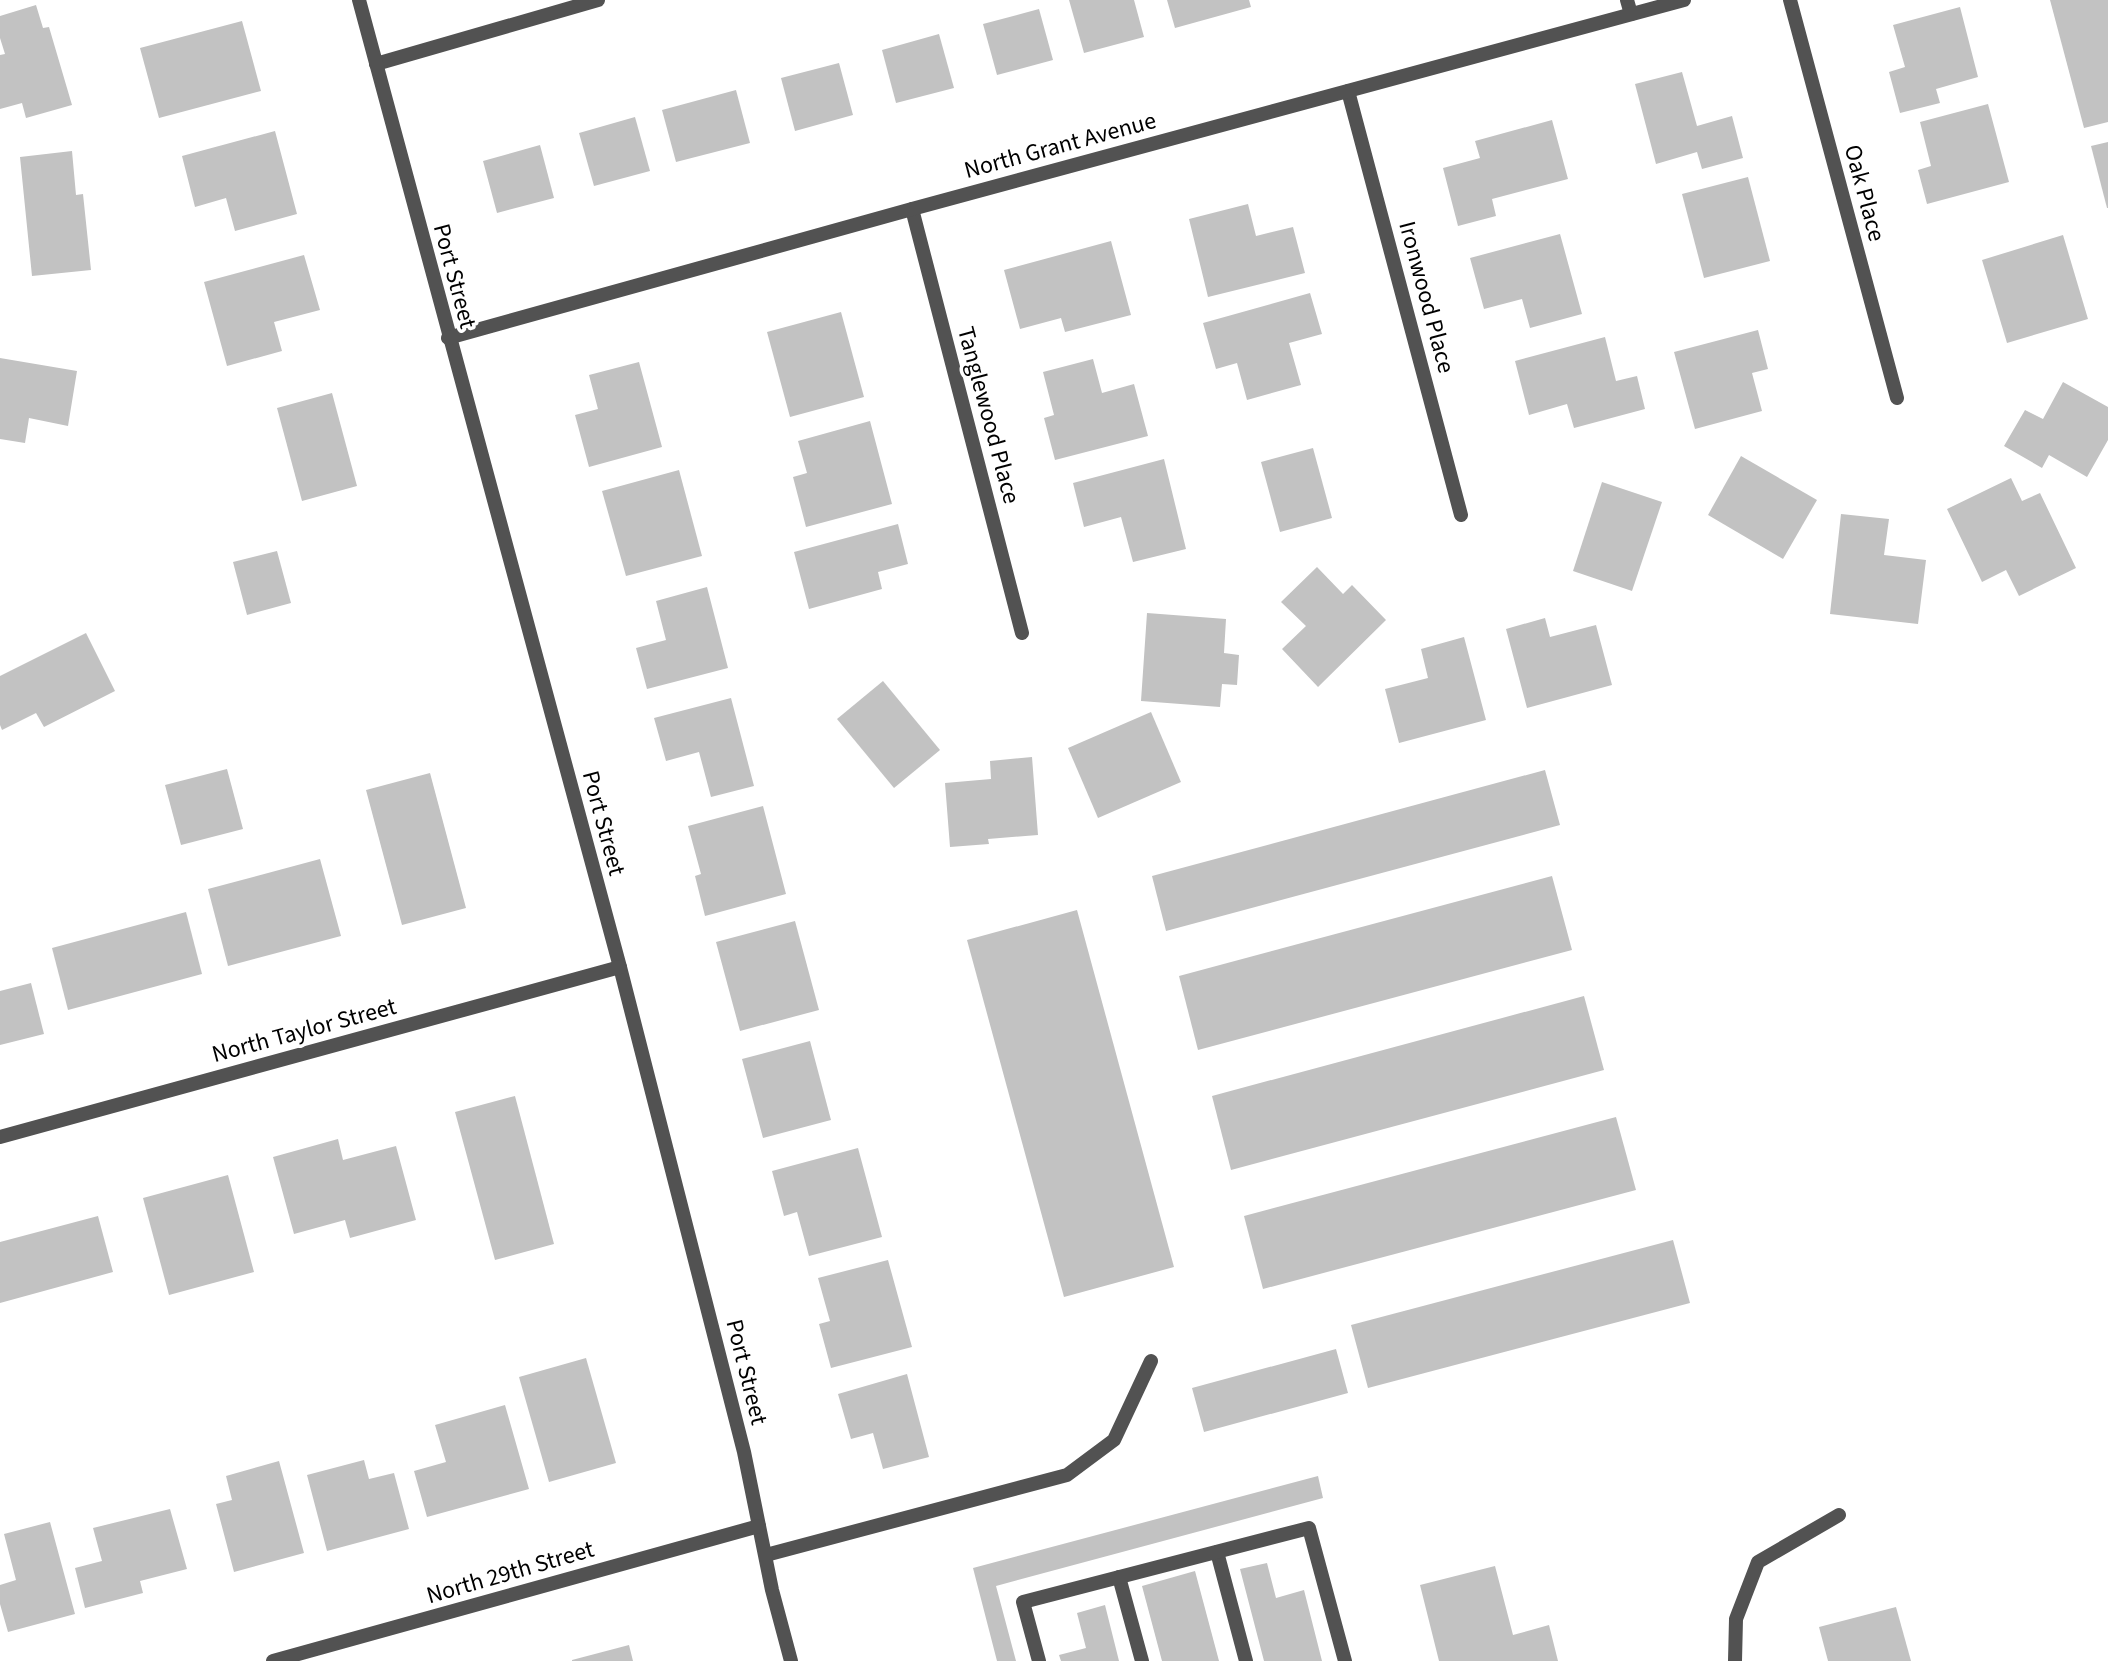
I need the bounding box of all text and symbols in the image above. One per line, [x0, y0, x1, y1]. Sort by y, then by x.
street label: North Grant Avenue [960, 103, 1160, 188]
street label: Oak Place [1835, 141, 1894, 245]
street label: Ironwood Place [1389, 217, 1464, 377]
street label: Port Street [424, 220, 485, 333]
street label: Tanglewood Place [948, 323, 1029, 508]
street label: Port Street [573, 767, 634, 880]
street label: North Taylor Street [208, 989, 400, 1072]
street label: Port Street [717, 1316, 776, 1428]
street label: North 29th Street [422, 1532, 598, 1613]

